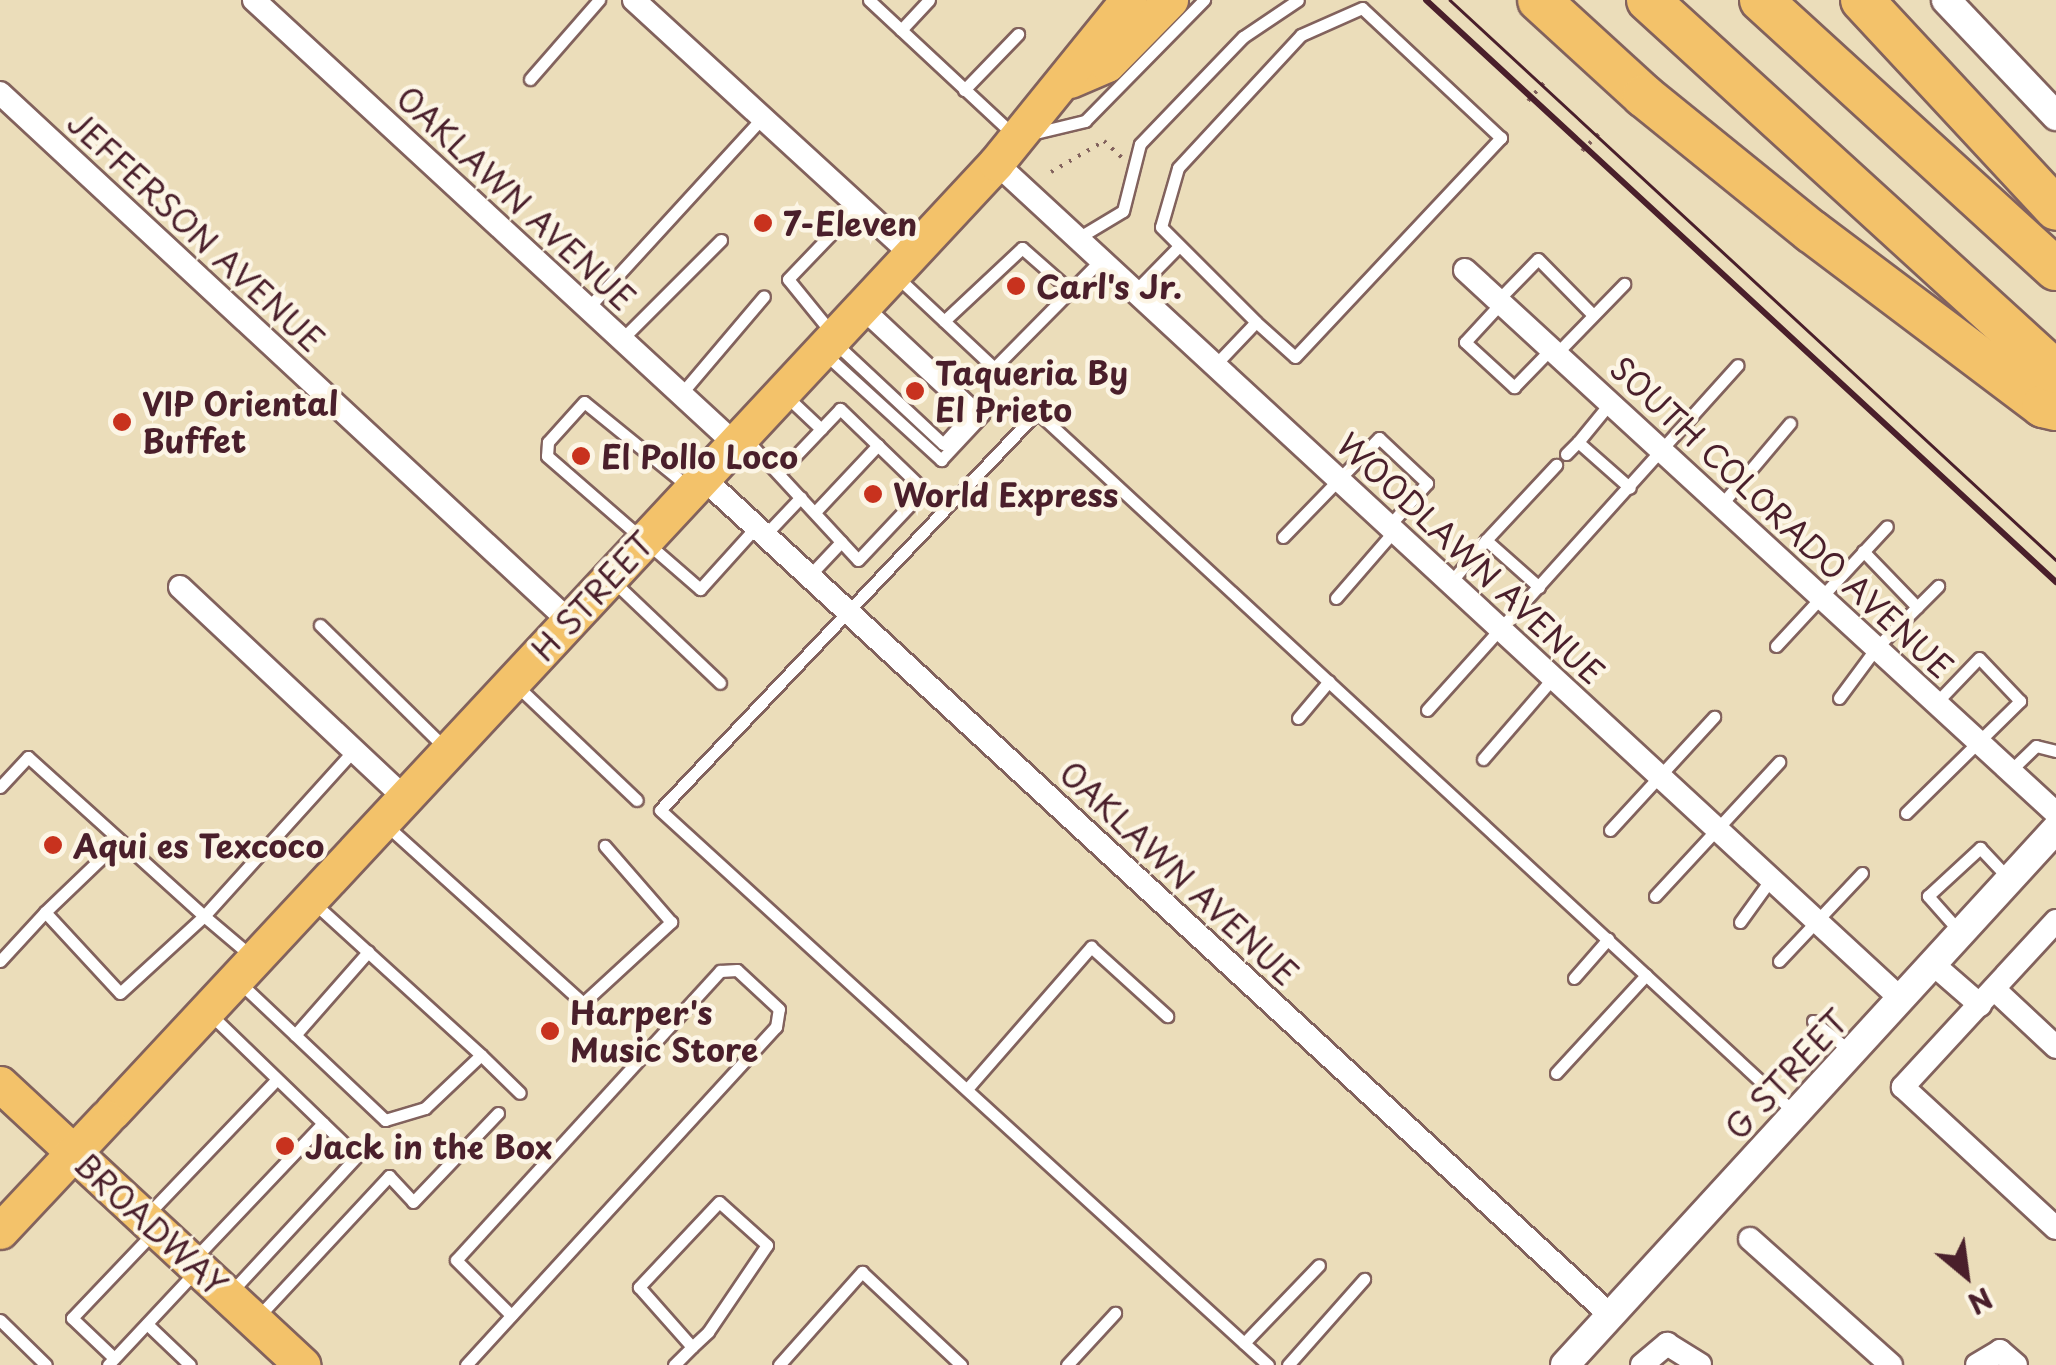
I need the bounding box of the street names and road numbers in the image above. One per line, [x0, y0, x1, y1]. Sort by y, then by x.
street label: OAKLAWN AVENUE [388, 77, 644, 319]
street label: JEFFERSON AVENUE [61, 103, 331, 359]
street label: SOUTH COLORADO AVENUE [1602, 348, 1962, 686]
street label: WOODLAWN AVENUE [1329, 424, 1613, 692]
street label: H STREET [523, 524, 661, 668]
street label: OAKLAWN AVENUE [1051, 752, 1307, 994]
street label: G STREET [1716, 1001, 1856, 1147]
street label: BROADWAY [67, 1144, 235, 1304]

